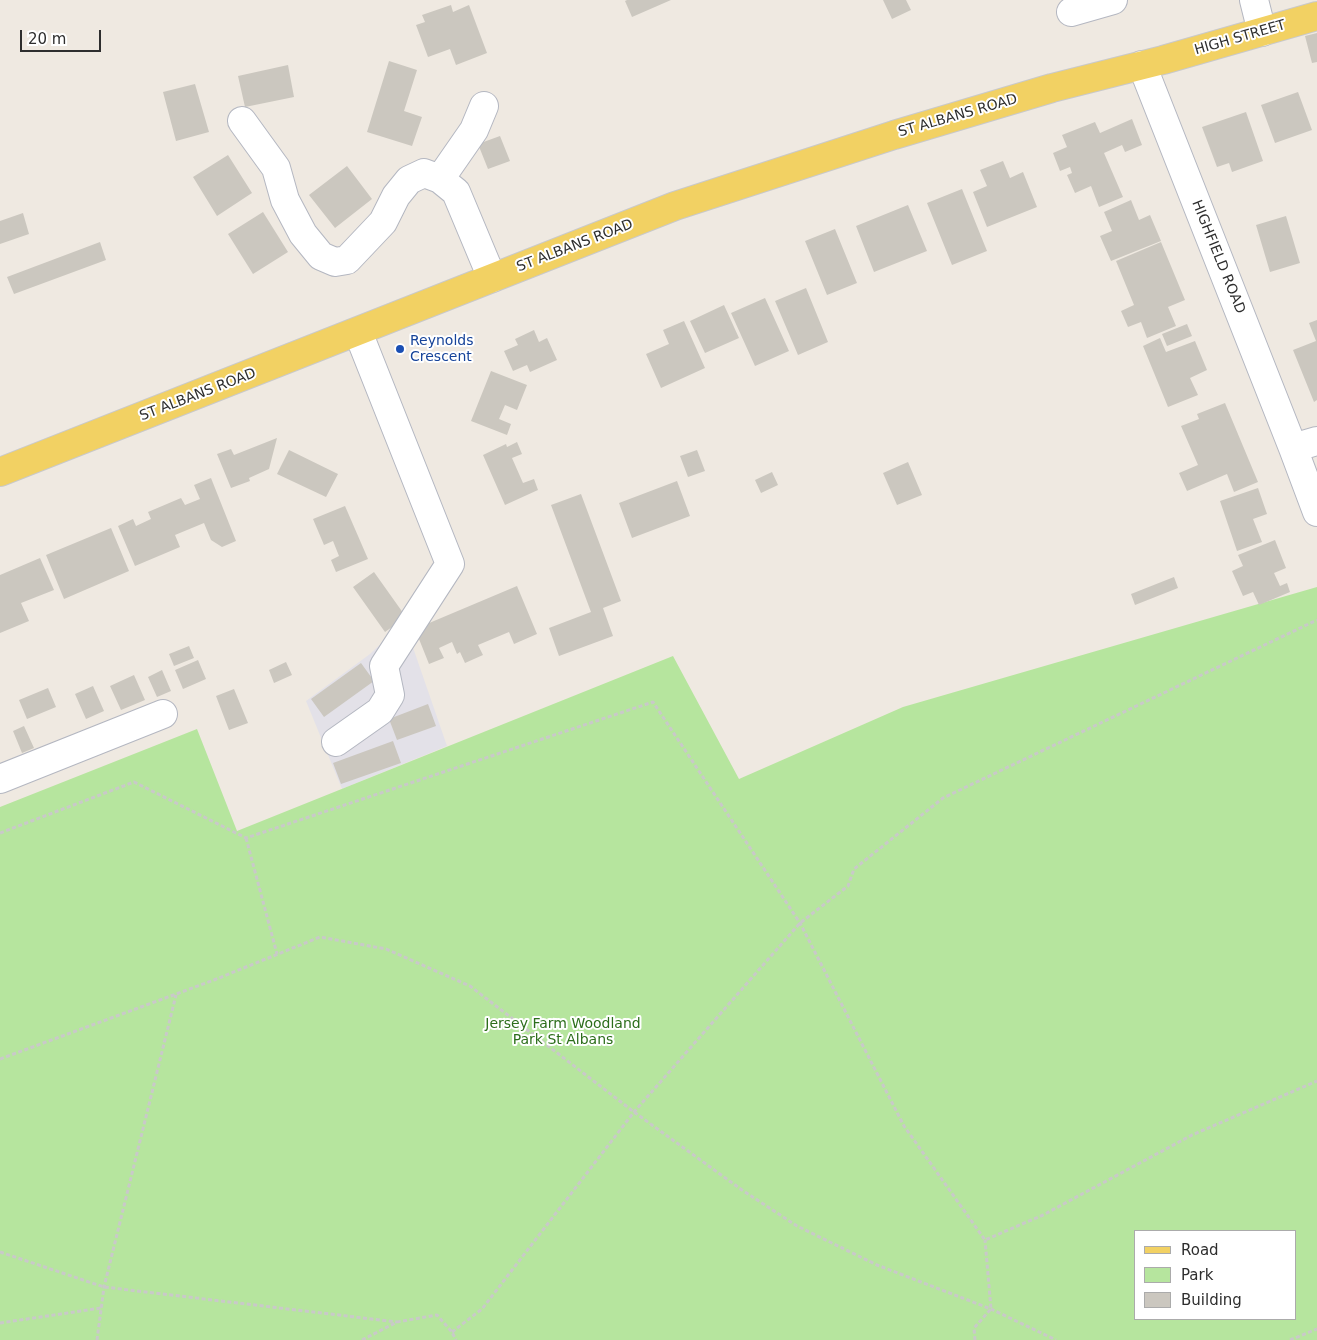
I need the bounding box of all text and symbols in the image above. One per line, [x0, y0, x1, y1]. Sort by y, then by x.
street label: HIGH STREET [1193, 17, 1287, 59]
scale bar [22, 20, 104, 52]
text: 20 m [28, 30, 66, 48]
street label: ST ALBANS ROAD [897, 91, 1019, 141]
street label: HIGHFIELD ROAD [1188, 198, 1248, 316]
street label: ST ALBANS ROAD [515, 216, 635, 276]
place label: Reynolds Crescent [410, 333, 474, 366]
marker: Reynolds Crescent [394, 343, 406, 355]
street label: ST ALBANS ROAD [138, 365, 258, 425]
park label: Jersey Farm Woodland Park St Albans [485, 1016, 641, 1048]
legend [1134, 1230, 1297, 1320]
text: Road [1181, 1241, 1219, 1259]
text: Park [1181, 1266, 1213, 1284]
text: Building [1181, 1291, 1242, 1309]

